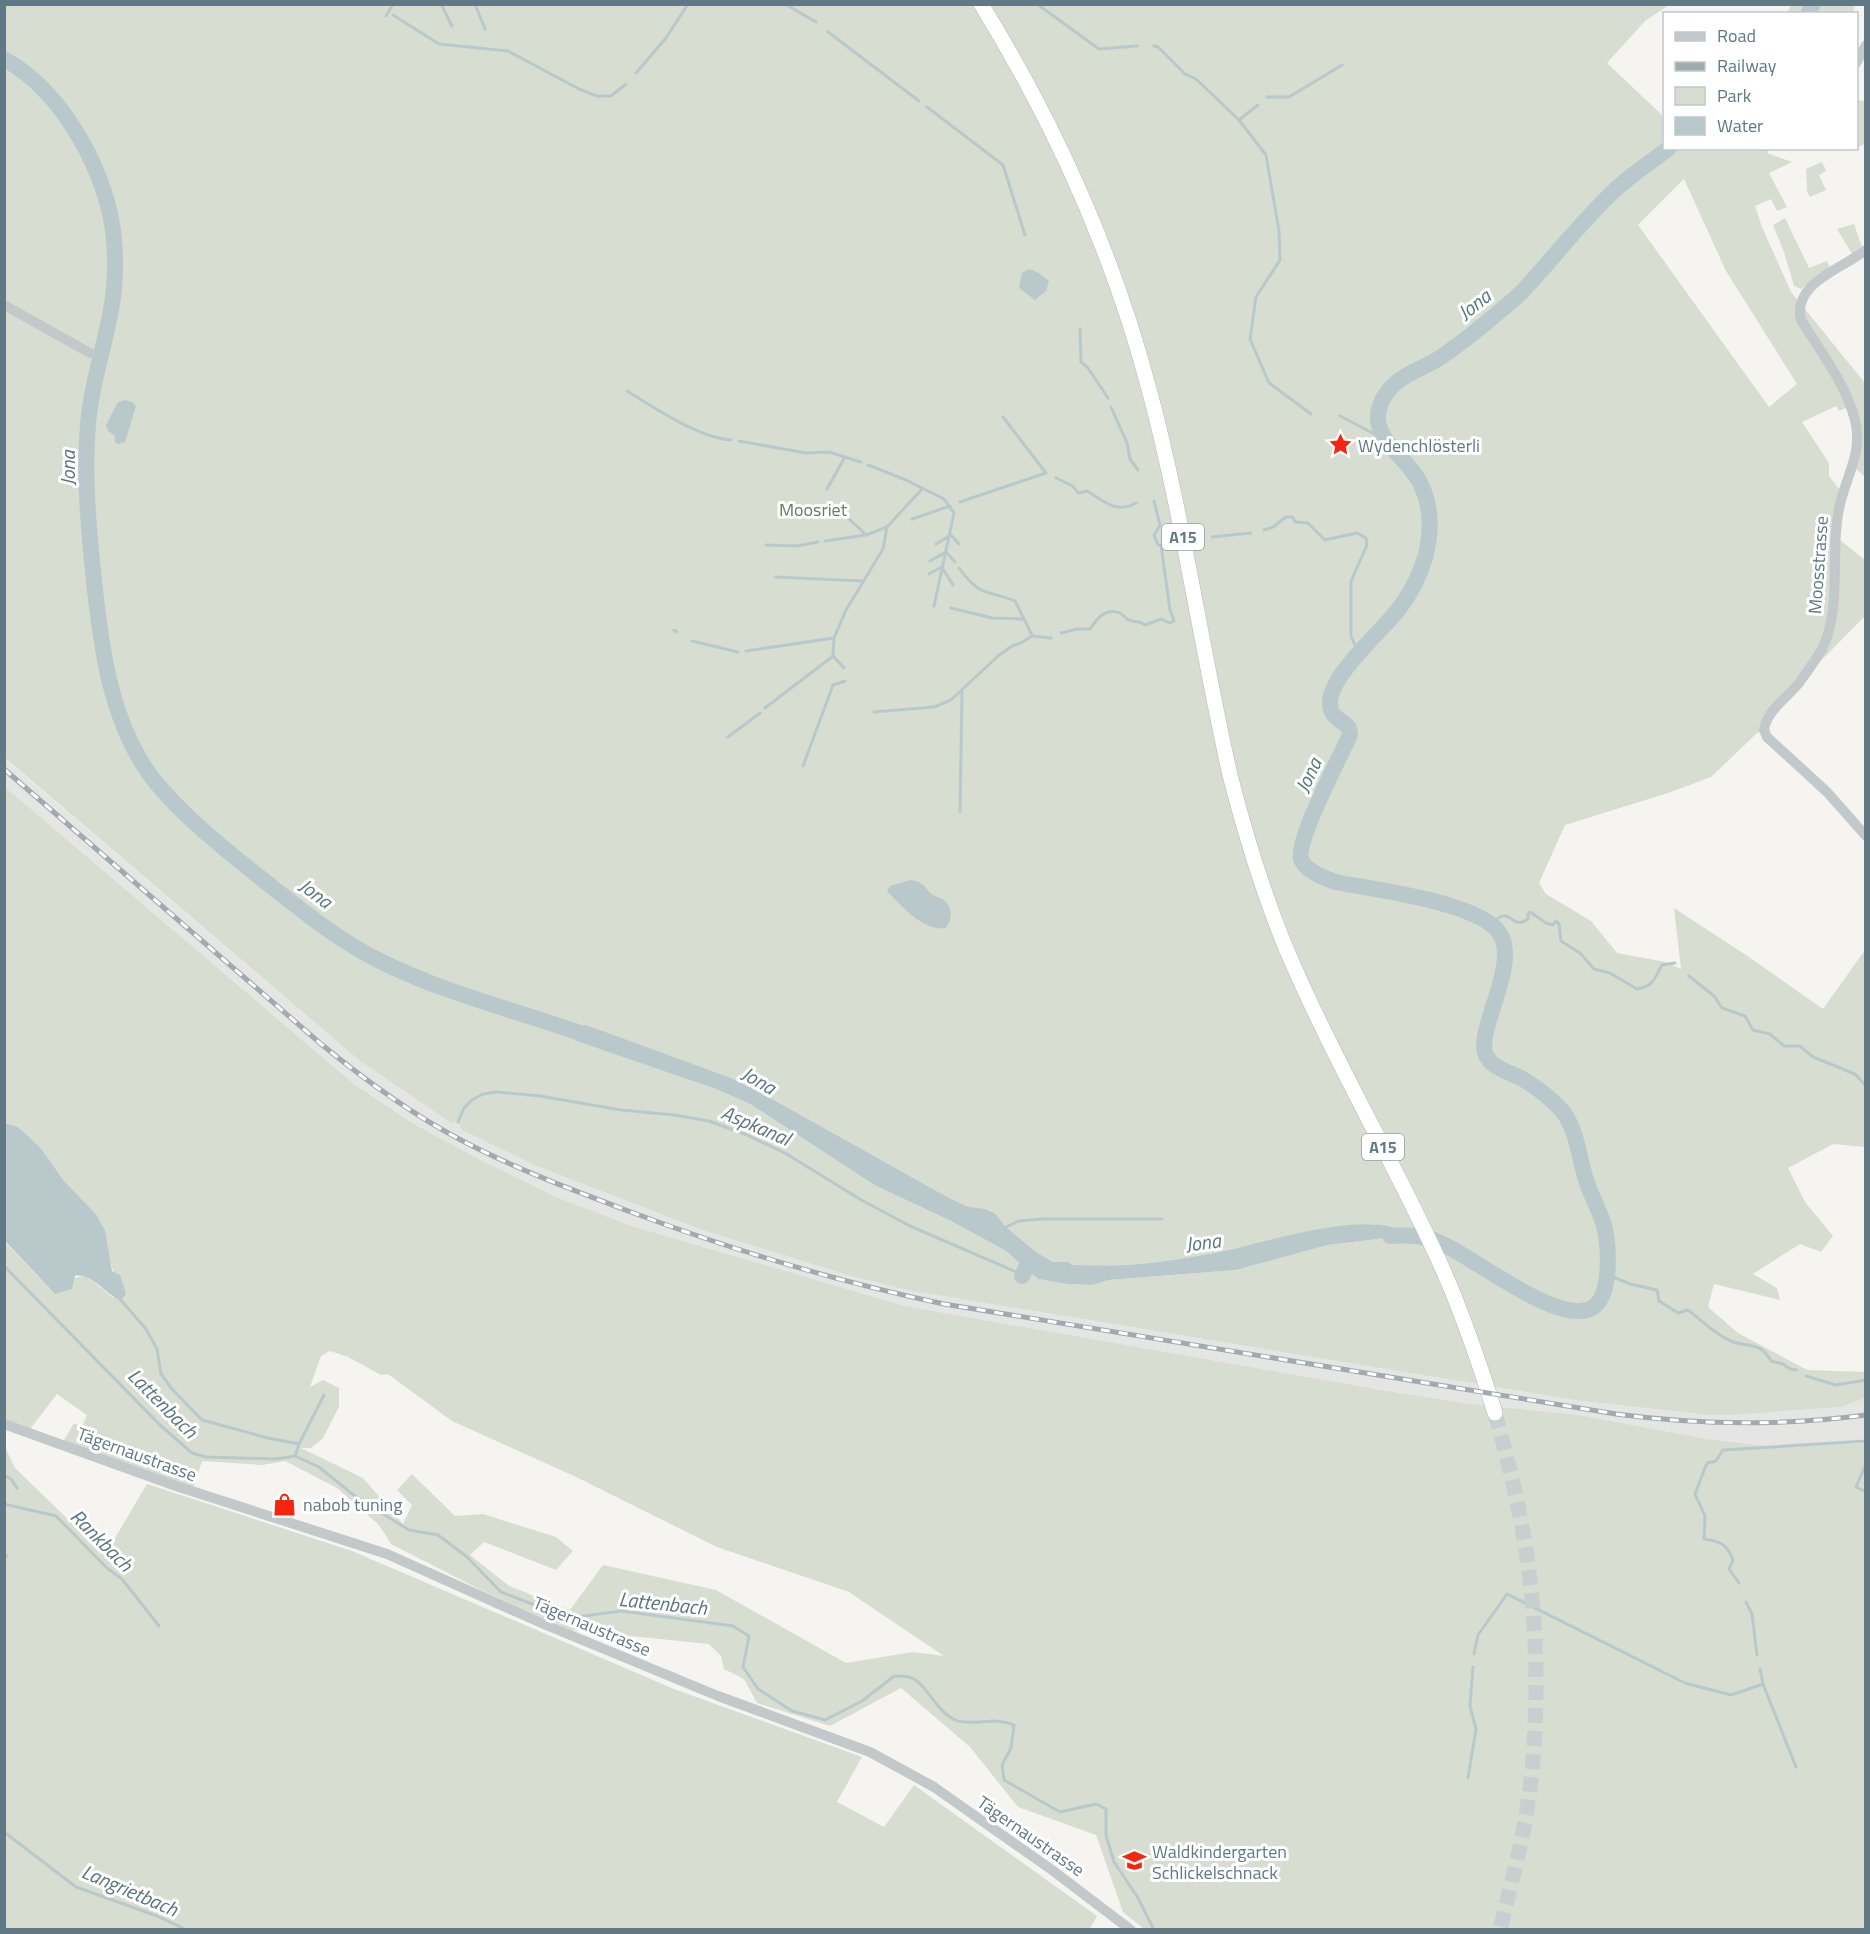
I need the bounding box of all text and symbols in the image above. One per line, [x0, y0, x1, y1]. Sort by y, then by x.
legend [1663, 12, 1858, 150]
text: Road [1717, 22, 1756, 49]
text: Railway [1717, 52, 1777, 79]
text: Park [1717, 82, 1752, 109]
text: Water [1717, 112, 1763, 139]
water label: Jona [1451, 280, 1498, 327]
place icon: Wydenchlösterli [1327, 432, 1353, 458]
place label: Wydenchlösterli [1358, 432, 1480, 459]
water label: Jona [52, 449, 83, 486]
park label: Moosriet [779, 496, 848, 523]
street label: Moosstrasse [1801, 515, 1835, 615]
road number: A15 [1162, 524, 1204, 550]
water label: Jona [1287, 752, 1330, 797]
water label: Jona [293, 870, 340, 917]
water label: Jona [736, 1058, 783, 1103]
water label: Aspkanal [717, 1097, 798, 1154]
road number: A15 [1362, 1134, 1404, 1160]
water label: Jona [1184, 1224, 1223, 1260]
water label: Lattenbach [121, 1361, 206, 1446]
street label: Tägernaustrasse [73, 1420, 201, 1488]
shop icon: nabob tuning [272, 1491, 298, 1517]
place label: nabob tuning [303, 1491, 403, 1518]
water label: Rankbach [63, 1501, 141, 1579]
water label: Lattenbach [617, 1583, 710, 1623]
street label: Tägernaustrasse [529, 1589, 655, 1663]
street label: Tägernaustrasse [972, 1789, 1090, 1883]
place label: Waldkindergarten Schlickelschnack [1152, 1838, 1287, 1886]
school or university icon: Waldkindergarten Schlickelschnack [1121, 1848, 1147, 1874]
water label: Langrietbach [77, 1856, 184, 1925]

